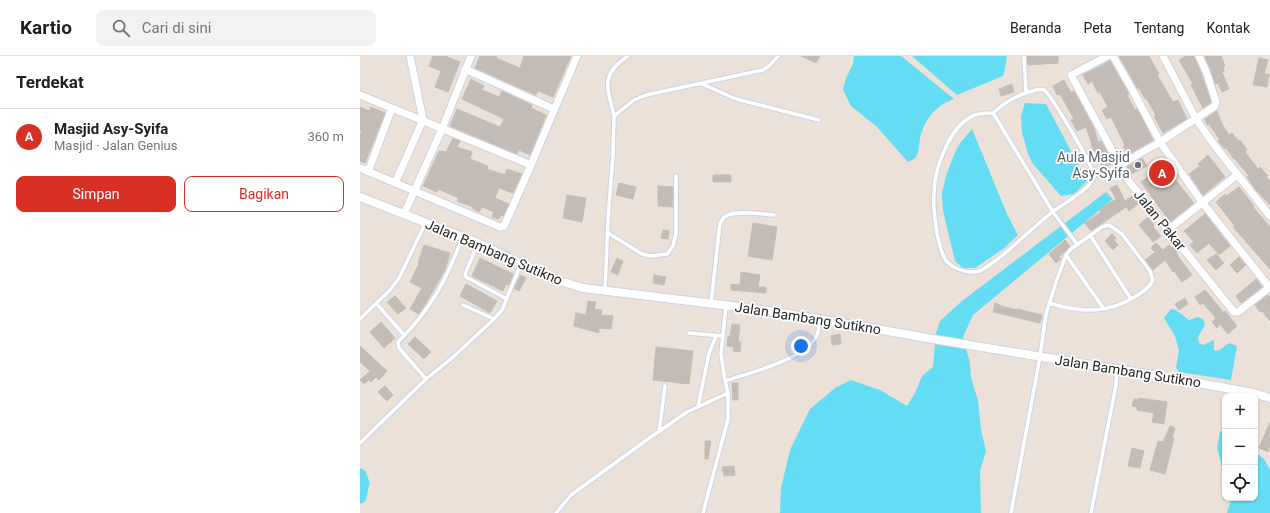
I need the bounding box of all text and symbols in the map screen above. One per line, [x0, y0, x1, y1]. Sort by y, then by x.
search box [96, 10, 376, 46]
text: Kartio [20, 16, 72, 39]
icon: search [110, 17, 132, 39]
text: Cari di sini [142, 19, 211, 37]
text: Beranda [1010, 20, 1061, 36]
text: Peta [1083, 20, 1112, 36]
text: Tentang [1134, 20, 1184, 36]
text: Kontak [1206, 20, 1250, 36]
text: Terdekat [16, 72, 84, 92]
text: Masjid Asy-Syifa [54, 120, 168, 138]
text: A [25, 129, 33, 144]
text: 360 m [307, 129, 344, 144]
text: Masjid · Jalan Genius [54, 138, 177, 153]
place label: Aula Masjid Asy-Syifa [1057, 149, 1130, 181]
pin: A [1149, 158, 1175, 188]
marker: Aula Masjid Asy-Syifa [1133, 160, 1143, 170]
button: Simpan [16, 176, 176, 212]
button: Bagikan [184, 176, 344, 212]
street label: Jalan Pakar [1131, 186, 1189, 254]
street label: Jalan Bambang Sutikno [423, 216, 565, 288]
street label: Jalan Bambang Sutikno [734, 299, 882, 337]
your location [791, 336, 811, 356]
street label: Jalan Bambang Sutikno [1054, 352, 1202, 390]
map controls [1222, 393, 1258, 501]
button: + [1222, 393, 1258, 429]
button: − [1222, 429, 1258, 465]
button: locate [1222, 465, 1258, 501]

